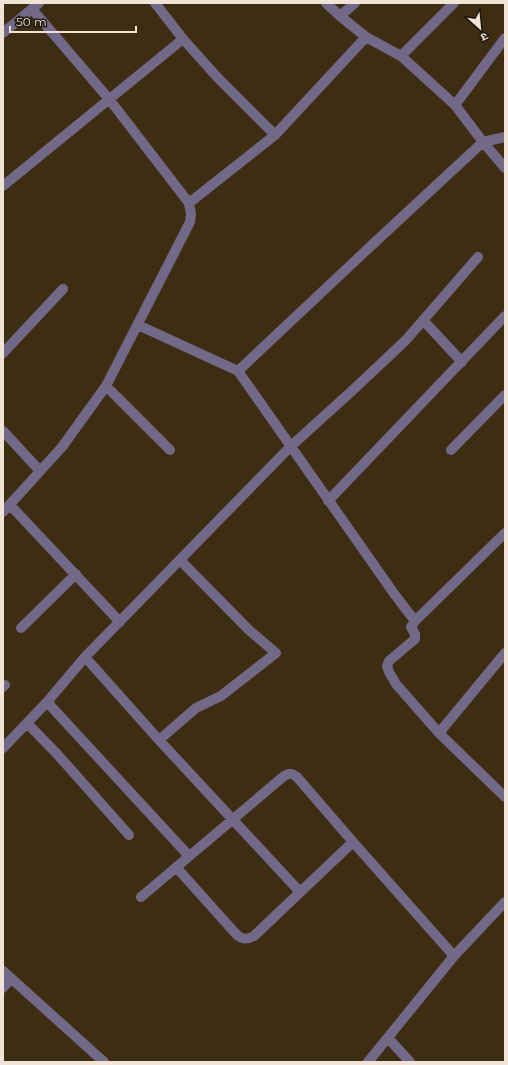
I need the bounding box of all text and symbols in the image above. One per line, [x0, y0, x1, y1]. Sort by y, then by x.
scale bar [10, 8, 136, 34]
north arrow [460, 8, 500, 48]
text: 50 m [16, 14, 47, 29]
text: उ [478, 29, 491, 45]

